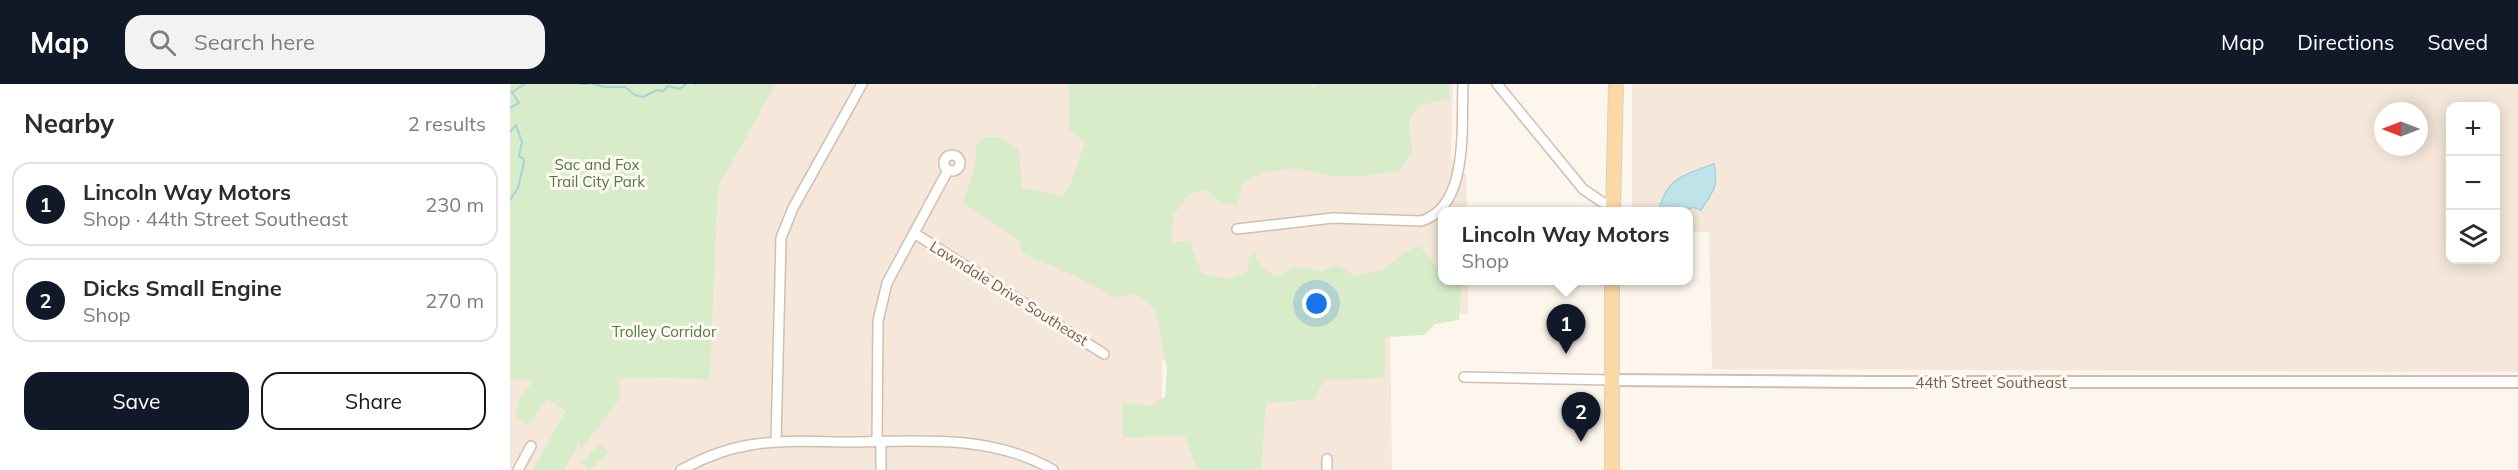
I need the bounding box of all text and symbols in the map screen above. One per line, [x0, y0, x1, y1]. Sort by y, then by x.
search box [125, 15, 545, 69]
text: Map [30, 25, 89, 60]
icon: search [146, 26, 179, 59]
text: Search here [194, 28, 315, 56]
text: Map [2221, 29, 2264, 55]
text: Directions [2297, 29, 2394, 55]
text: Saved [2427, 29, 2488, 55]
north arrow [2374, 102, 2428, 156]
map controls [2446, 102, 2500, 264]
button: + [2446, 102, 2500, 156]
text: Nearby [24, 107, 114, 140]
text: 2 results [408, 111, 486, 136]
park label: Sac and Fox Trail City Park [549, 155, 645, 191]
button: − [2446, 156, 2500, 210]
text: Lincoln Way Motors [83, 178, 291, 206]
text: 1 [40, 192, 52, 217]
text: 230 m [425, 192, 484, 217]
text: Shop · 44th Street Southeast [83, 206, 348, 231]
popup [1438, 207, 1693, 285]
button: layers [2446, 210, 2500, 264]
text: Lincoln Way Motors [1462, 220, 1669, 248]
street label: Lawndale Drive Southeast [926, 236, 1092, 350]
text: Shop [1462, 248, 1509, 273]
text: Dicks Small Engine [83, 274, 282, 302]
text: 2 [40, 288, 52, 313]
text: 270 m [425, 288, 484, 313]
your location [1302, 289, 1331, 318]
text: Shop [83, 302, 131, 327]
pin: 1 [1546, 304, 1586, 354]
park label: Trolley Corridor [612, 322, 717, 341]
button: Save [24, 372, 249, 430]
button: Share [261, 372, 486, 430]
street label: 44th Street Southeast [1915, 373, 2067, 392]
pin: 2 [1562, 392, 1600, 442]

